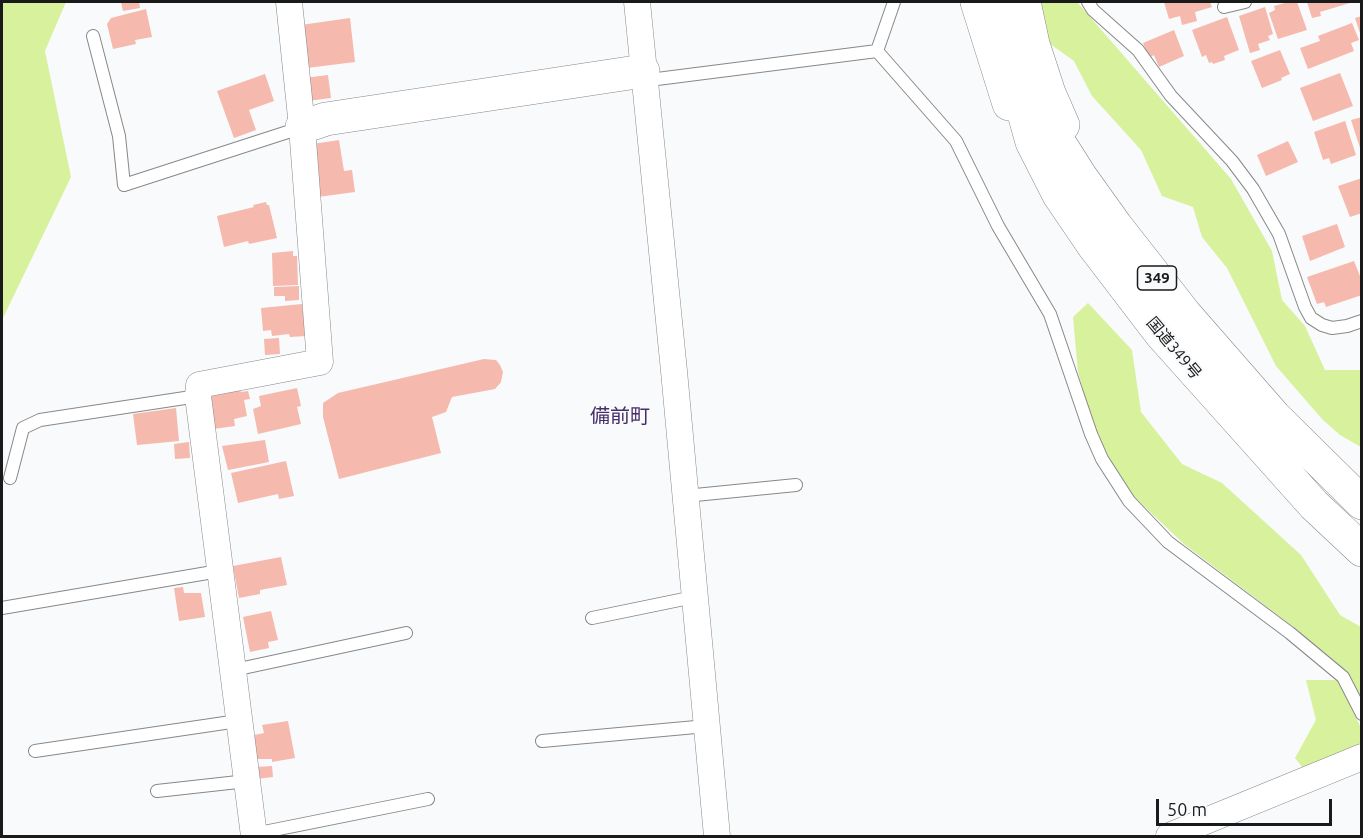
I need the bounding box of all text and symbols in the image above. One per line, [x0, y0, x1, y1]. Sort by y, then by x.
road number: 349 [1138, 266, 1176, 290]
street label: 国道349号 [1143, 313, 1205, 383]
district label: 備前町 [590, 404, 650, 428]
scale bar [1159, 787, 1334, 825]
text: 50 m [1167, 799, 1207, 819]

